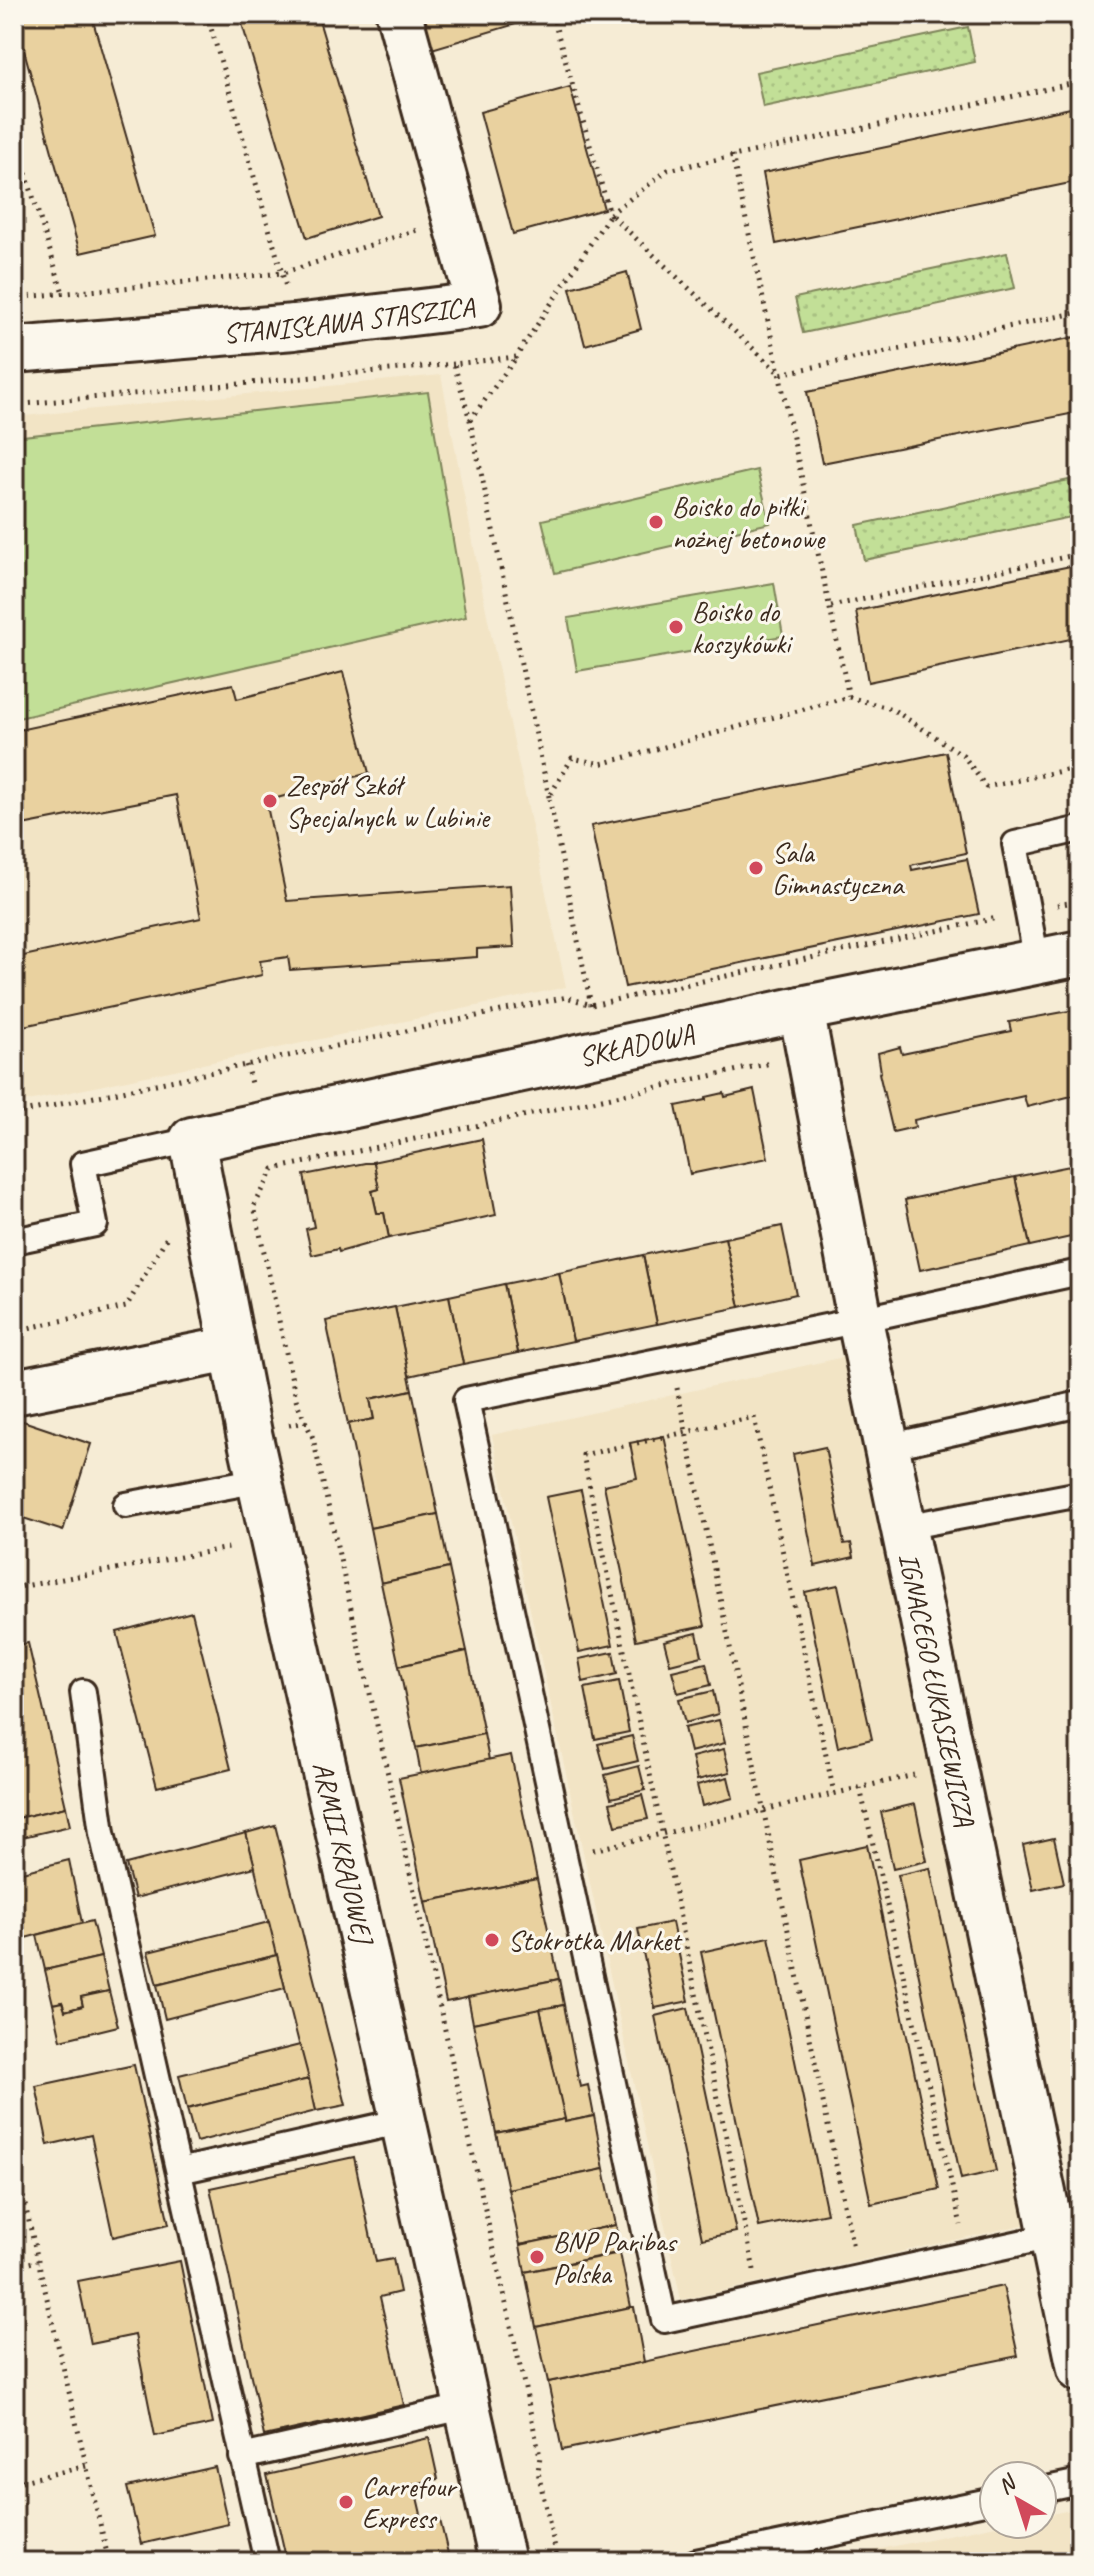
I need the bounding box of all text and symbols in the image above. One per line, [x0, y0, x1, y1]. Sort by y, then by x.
street label: STANISŁAWA STASZICA [222, 288, 477, 350]
place label: Boisko do piłki nożnej betonowe [672, 489, 826, 556]
marker: Boisko do piłki nożnej betonowe [647, 513, 665, 531]
place label: Boisko do koszykówki [692, 594, 794, 661]
marker: Boisko do koszykówki [667, 618, 685, 636]
place label: Zespół Szkół Specjalnych w Lubinie [286, 768, 491, 835]
marker: Zespół Szkół Specjalnych w Lubinie [261, 792, 279, 810]
place label: Sala Gimnastyczna [772, 835, 905, 902]
marker: Sala Gimnastyczna [747, 859, 765, 877]
street label: SKŁADOWA [576, 1015, 698, 1074]
street label: IGNACEGO ŁUKASIEWICZA [892, 1550, 983, 1830]
street label: ARMII KRAJOWEJ [305, 1758, 382, 1950]
place label: Stokrotka Market [508, 1923, 683, 1958]
marker: Stokrotka Market [483, 1931, 501, 1949]
place label: BNP Paribas Polska [553, 2224, 678, 2291]
marker: BNP Paribas Polska [528, 2248, 546, 2266]
north arrow [978, 2460, 1058, 2540]
text: N [992, 2468, 1023, 2500]
place label: Carrefour Express [362, 2469, 458, 2536]
marker: Carrefour Express [337, 2493, 355, 2511]

